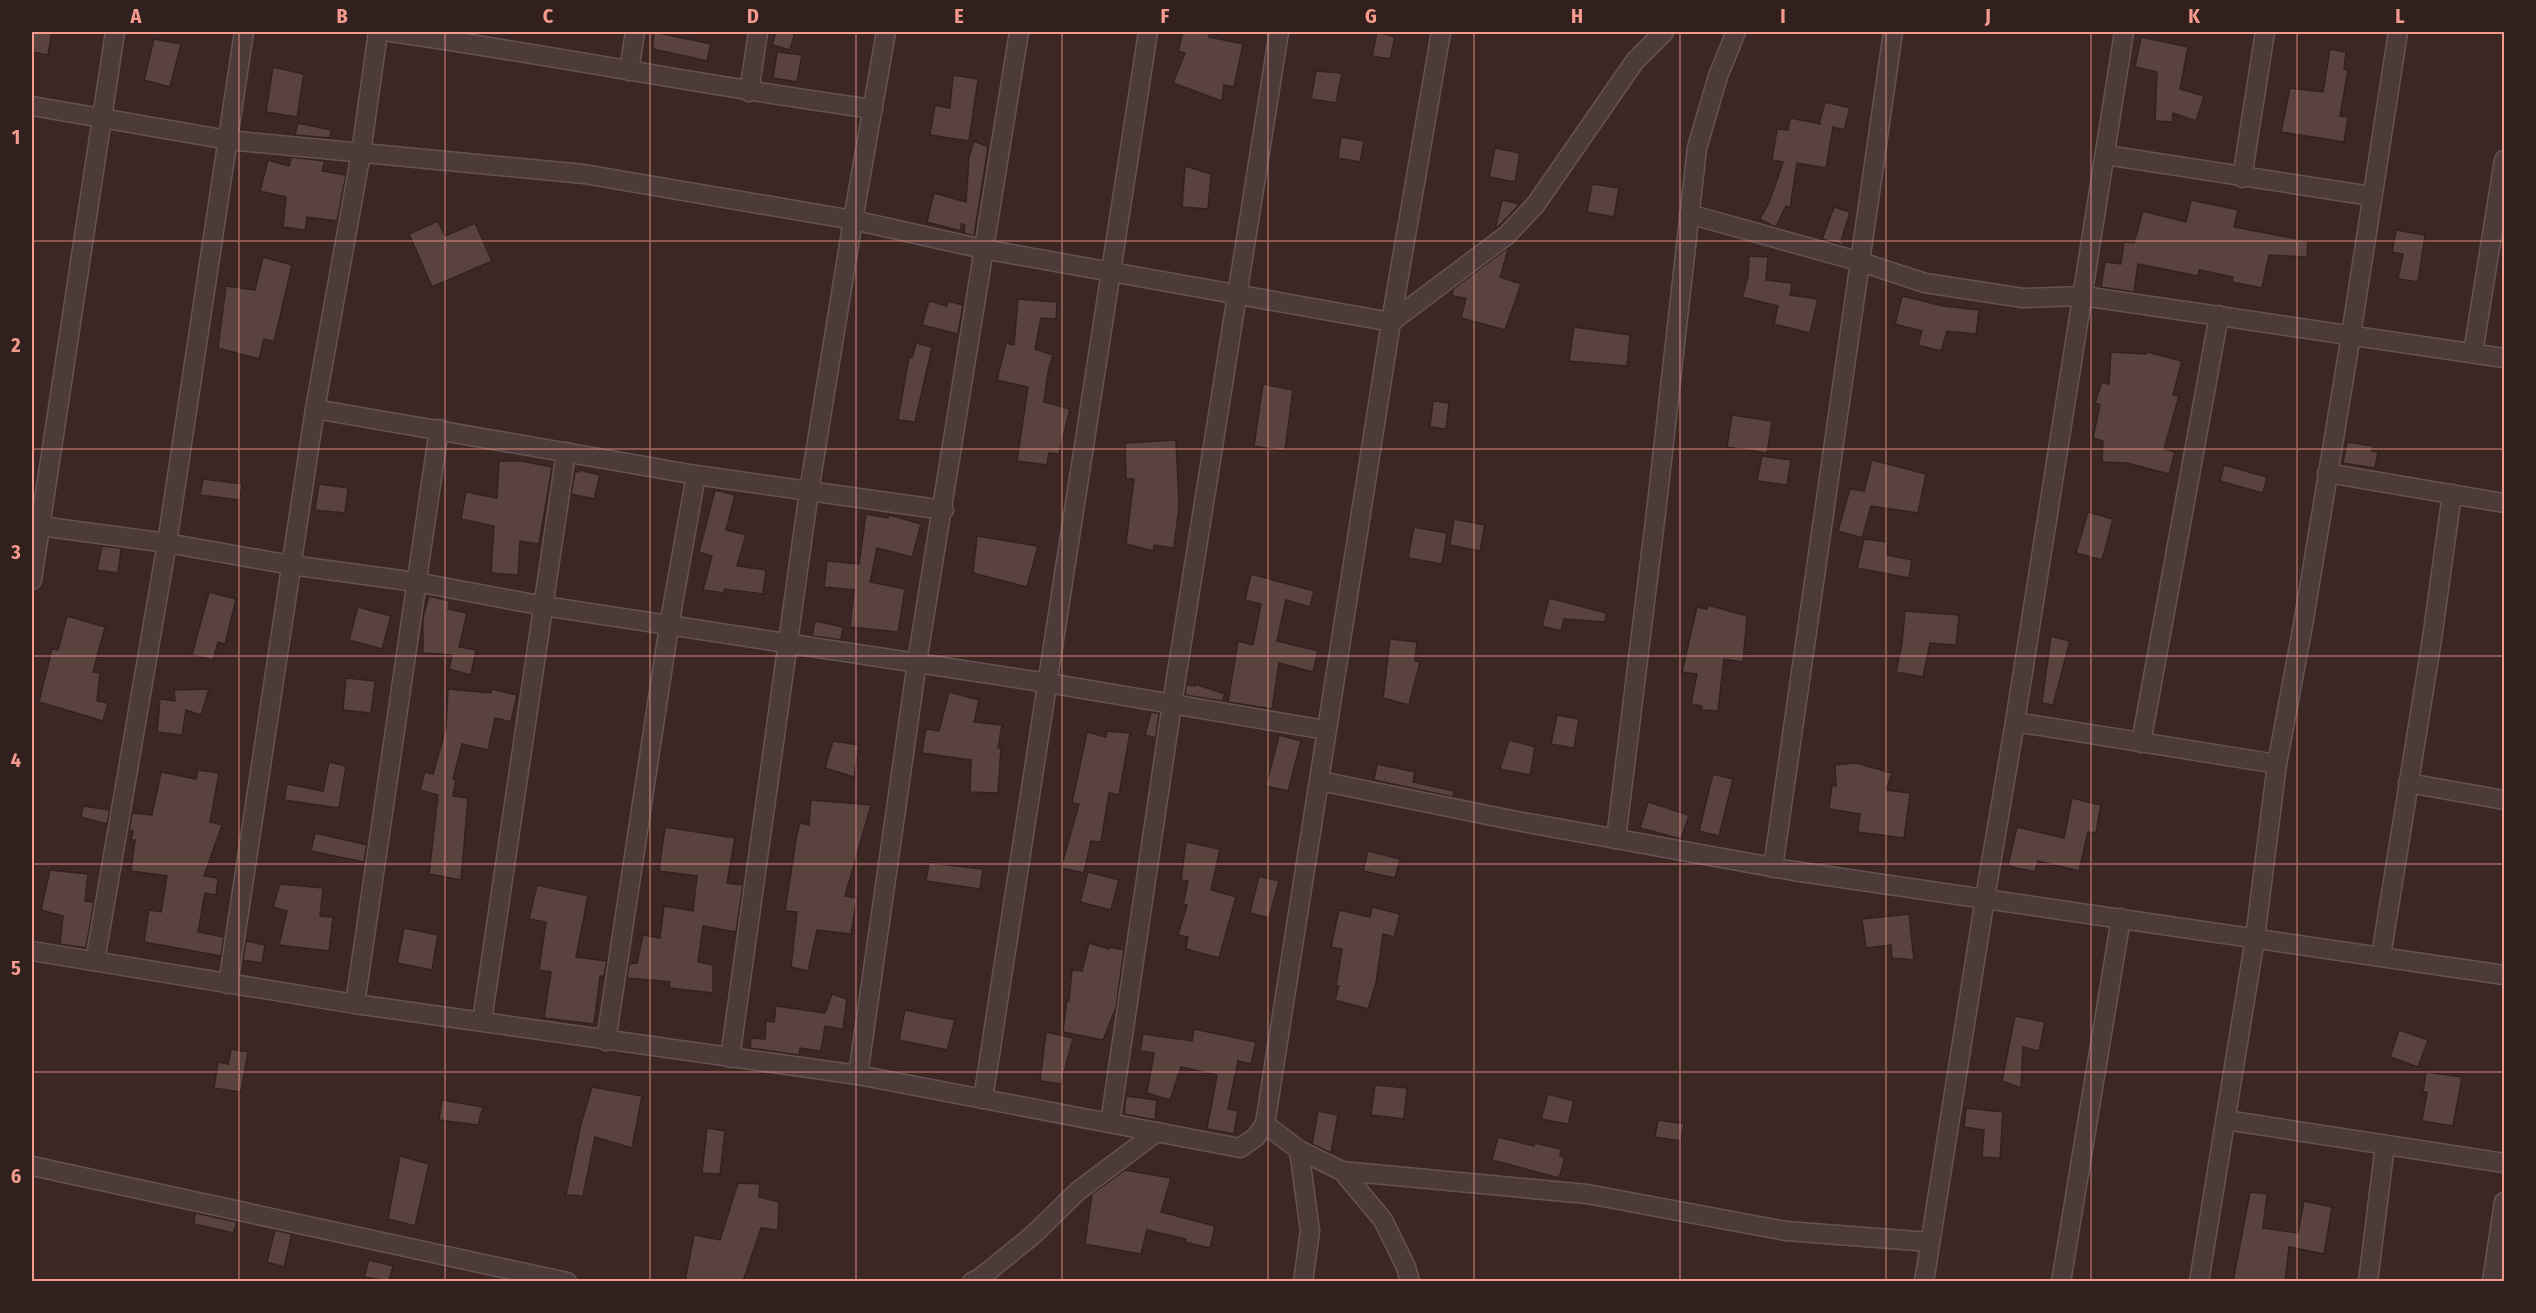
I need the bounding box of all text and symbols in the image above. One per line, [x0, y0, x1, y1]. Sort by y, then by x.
text: A [130, 4, 143, 28]
text: B [336, 4, 348, 28]
text: C [543, 4, 554, 28]
text: D [747, 4, 759, 28]
text: E [954, 4, 964, 28]
text: F [1161, 4, 1170, 28]
text: G [1365, 4, 1377, 28]
text: H [1571, 4, 1583, 28]
text: I [1780, 4, 1786, 28]
text: J [1984, 4, 1991, 28]
text: K [2188, 4, 2200, 28]
text: L [2395, 4, 2405, 28]
text: 1 [12, 125, 20, 149]
text: 2 [10, 333, 21, 357]
text: 3 [10, 540, 21, 564]
text: 4 [11, 748, 21, 772]
text: 5 [11, 956, 21, 980]
text: 6 [11, 1164, 21, 1188]

